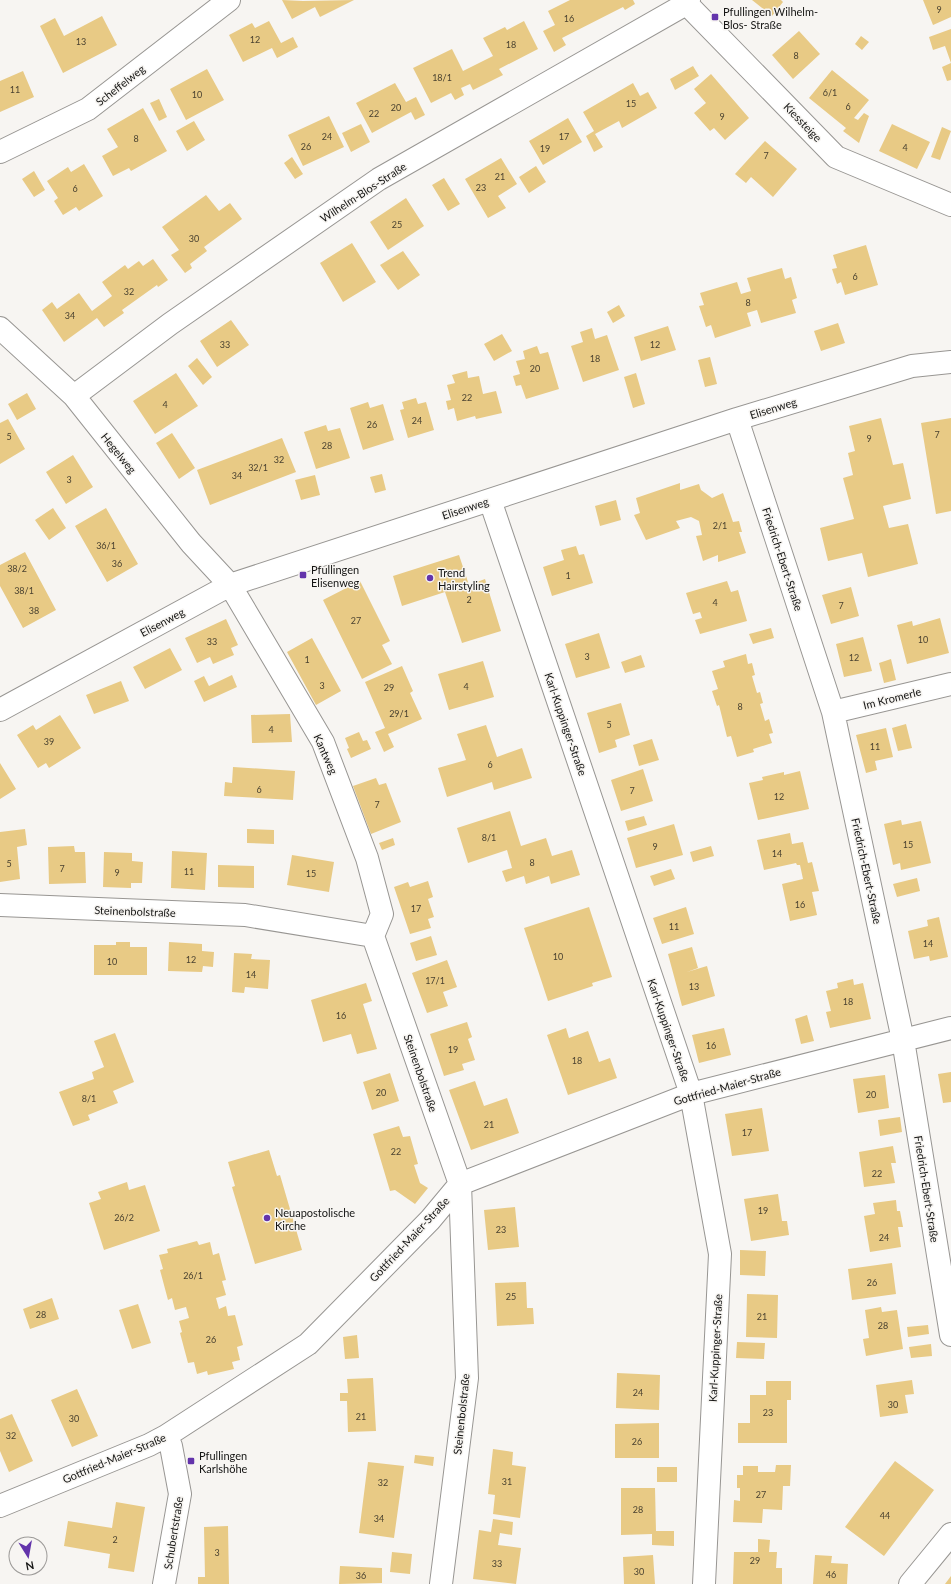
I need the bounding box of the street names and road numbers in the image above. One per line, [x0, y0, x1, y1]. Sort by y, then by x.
street label: Scheffelweg [93, 62, 147, 108]
street label: Kiessteige [781, 100, 825, 144]
street label: Wilhelm-Blos-Straße [317, 159, 409, 225]
street label: Elisenweg [748, 395, 798, 421]
street label: Hegelweg [99, 430, 139, 476]
street label: Elisenweg [440, 494, 490, 522]
street label: Friedrich-Ebert-Straße [760, 506, 806, 613]
street label: Elisenweg [138, 605, 187, 639]
street label: Karl-Kuppinger-Straße [542, 671, 590, 777]
street label: Im Kromerle [862, 684, 923, 711]
street label: Kantweg [311, 732, 341, 776]
street label: Friedrich-Ebert-Straße [849, 817, 885, 925]
street label: Steinenbolstraße [94, 903, 176, 919]
street label: Karl-Kuppinger-Straße [645, 977, 693, 1083]
street label: Steinenbolstraße [402, 1032, 440, 1114]
street label: Gottfried-Maier-Straße [672, 1064, 782, 1108]
street label: Friedrich-Ebert-Straße [912, 1135, 942, 1244]
street label: Gottfried-Maier-Straße [366, 1194, 452, 1284]
street label: Karl-Kuppinger-Straße [706, 1293, 724, 1402]
street label: Steinenbolstraße [450, 1373, 472, 1455]
street label: Gottfried-Maier-Straße [60, 1430, 168, 1486]
street label: Schubertstraße [161, 1495, 185, 1570]

